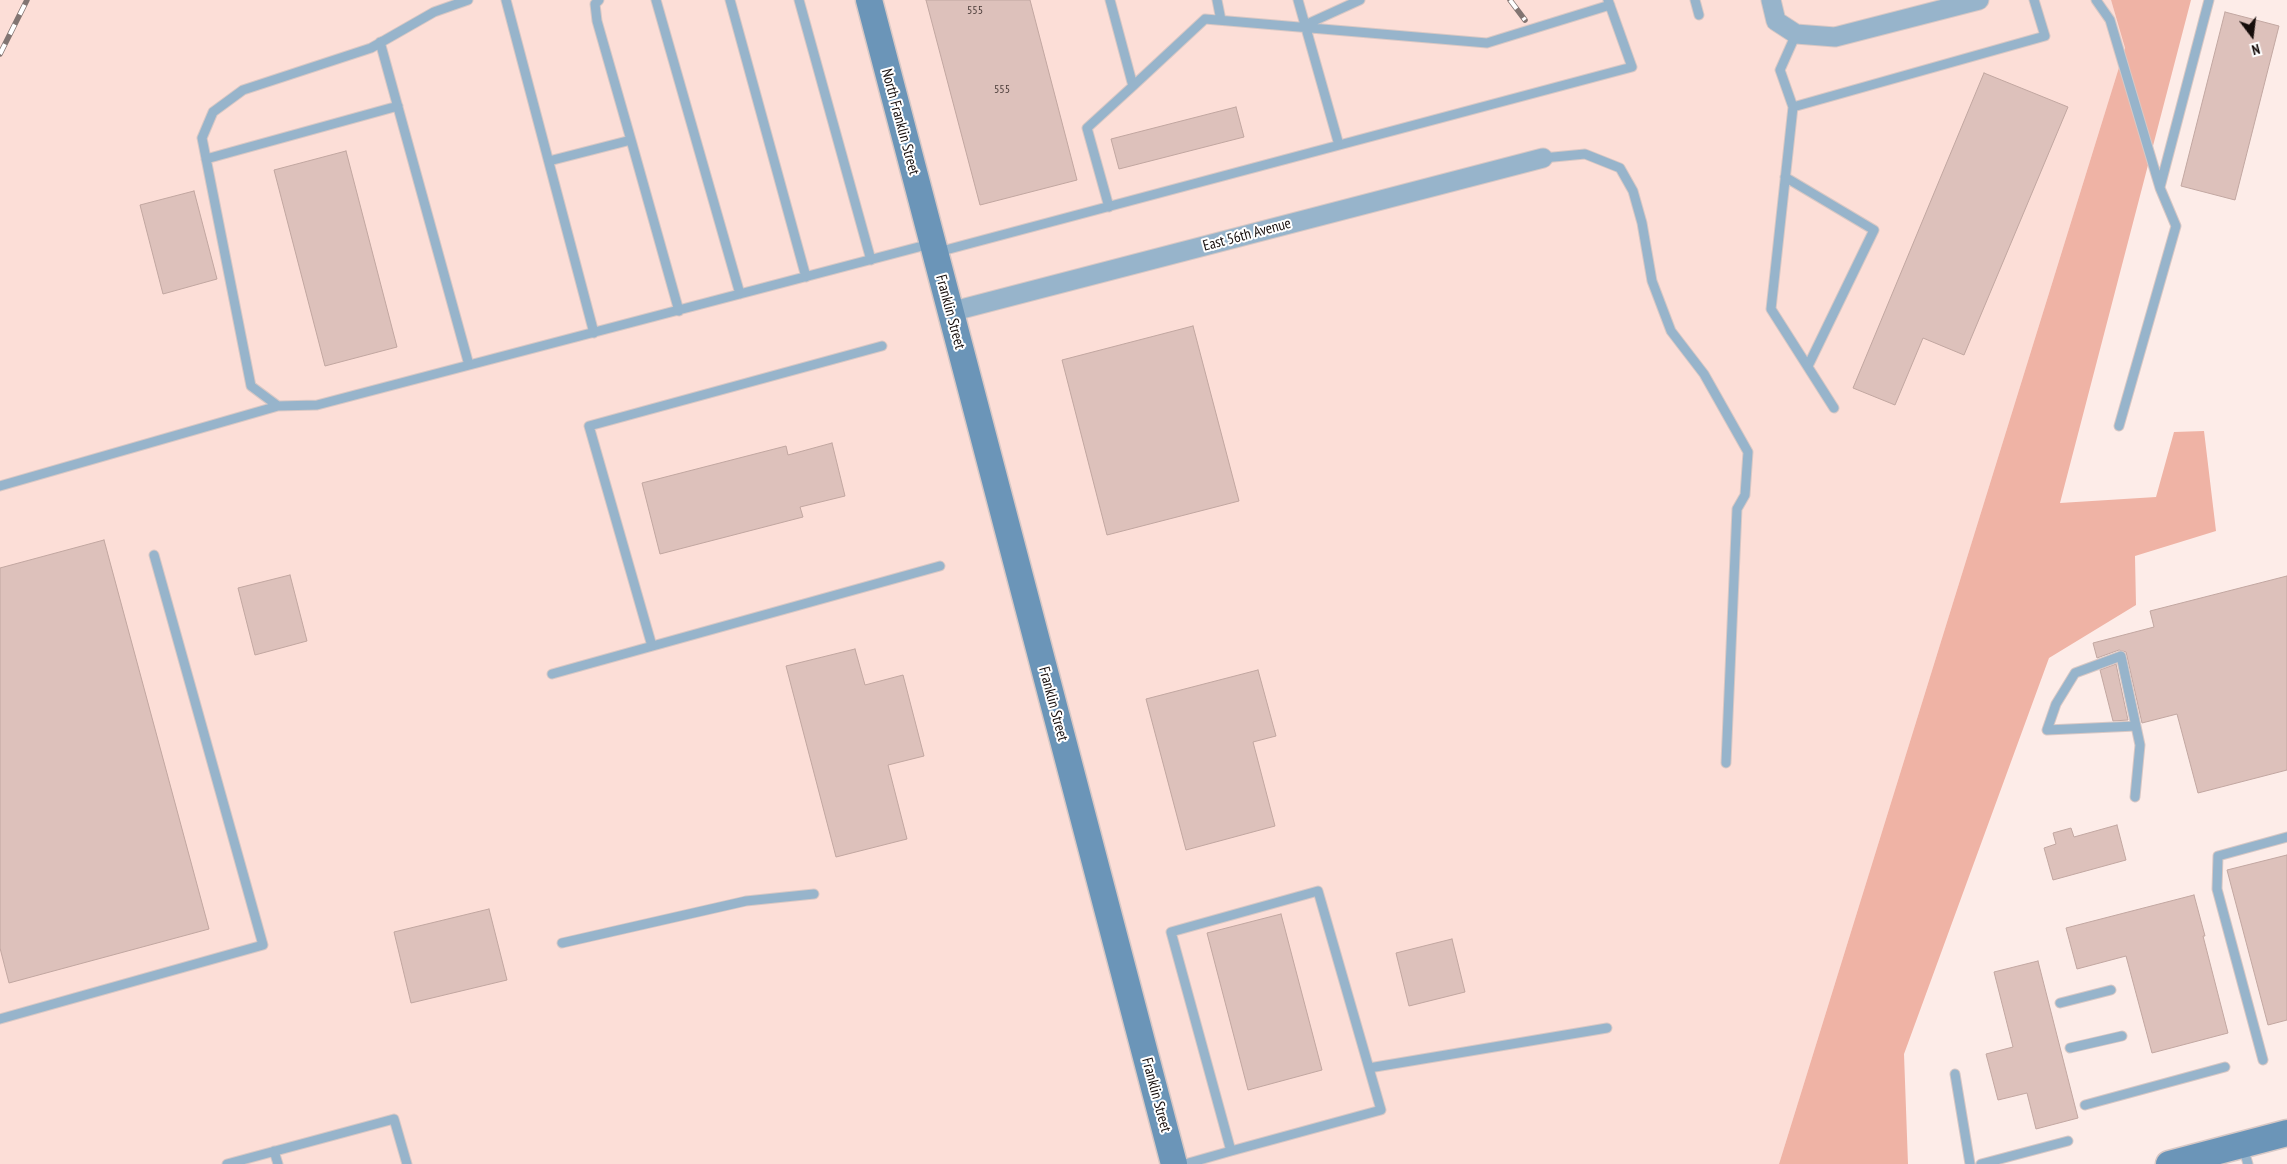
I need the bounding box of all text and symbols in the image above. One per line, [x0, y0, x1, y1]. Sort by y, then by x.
house number: 555 [967, 4, 983, 18]
north arrow [2227, 10, 2277, 60]
text: N [2250, 40, 2262, 59]
street label: North Franklin Street [877, 67, 923, 177]
house number: 555 [994, 83, 1010, 97]
street label: East 56th Avenue [1201, 215, 1293, 255]
street label: Franklin Street [931, 273, 969, 351]
street label: Franklin Street [1034, 665, 1072, 743]
street label: Franklin Street [1137, 1056, 1175, 1134]

